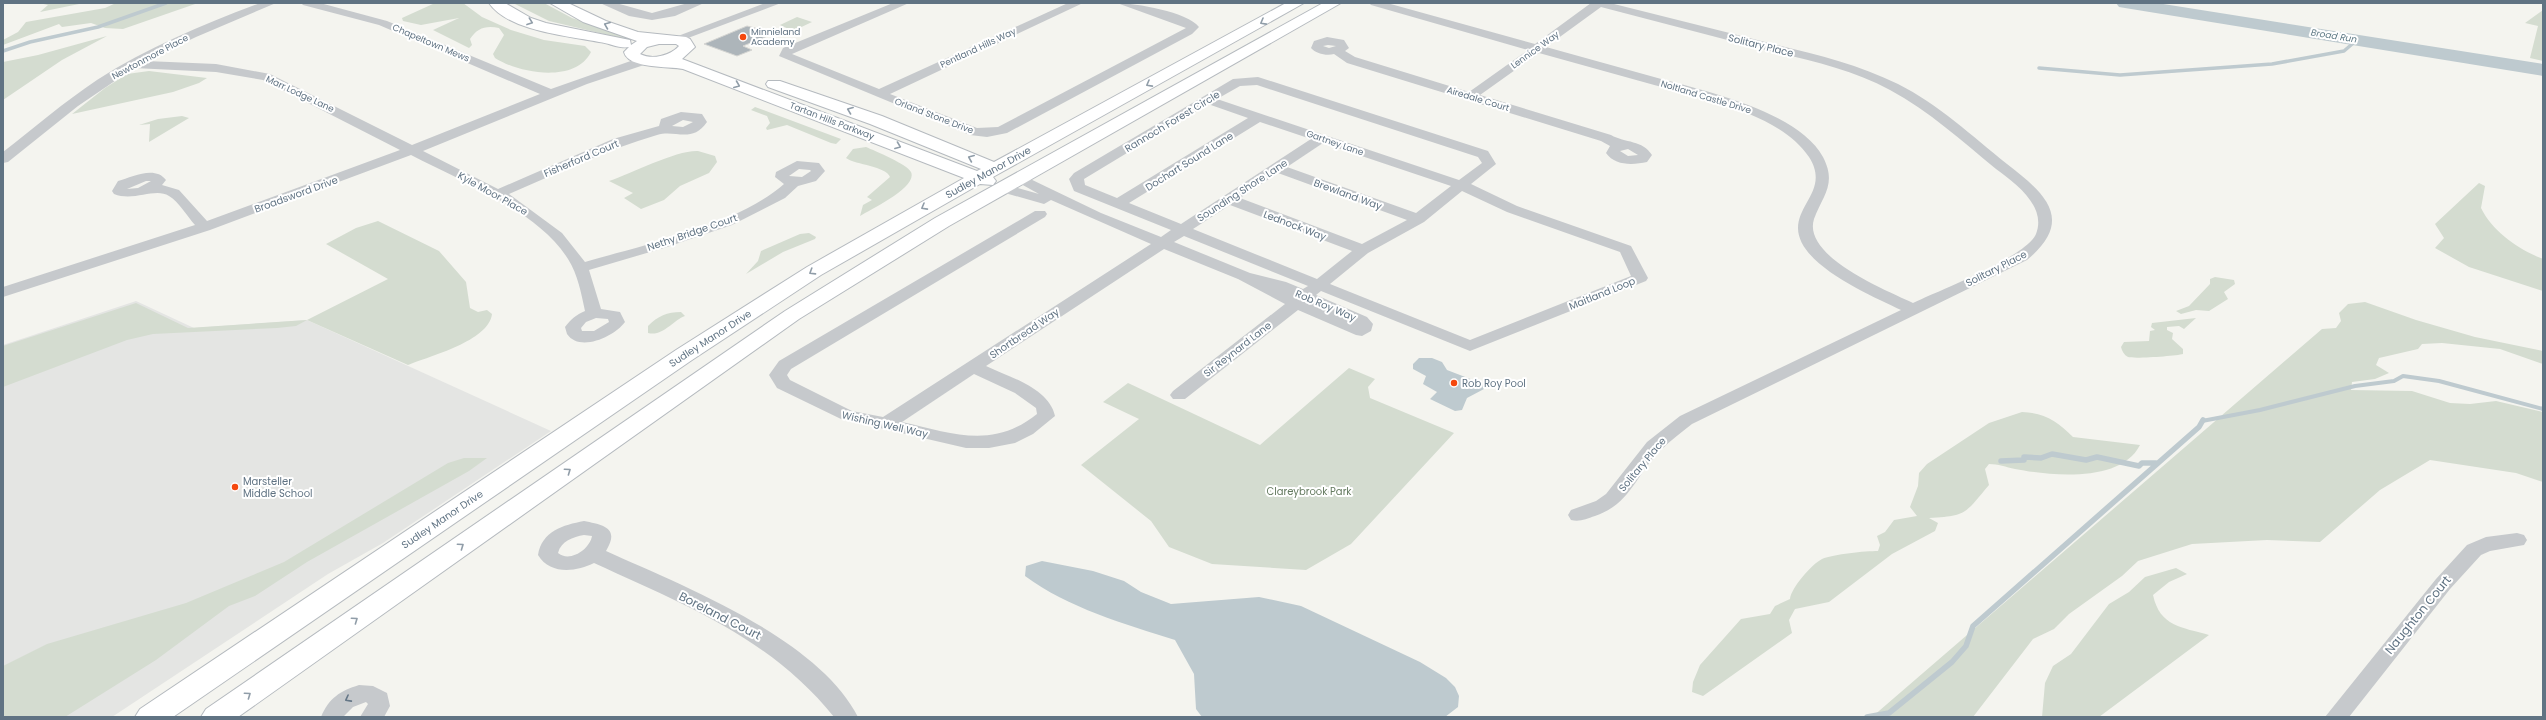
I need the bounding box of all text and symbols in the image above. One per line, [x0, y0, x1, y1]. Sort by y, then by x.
one-way arrow [526, 17, 533, 25]
one-way arrow [1260, 17, 1267, 24]
street label: Chapeltown Mews [391, 21, 472, 65]
one-way arrow [604, 22, 612, 30]
street label: Pentland Hills Way [938, 25, 1018, 71]
place label: Minnieland Academy [751, 26, 800, 48]
water label: Broad Run [2310, 26, 2358, 46]
street label: Lennice Way [1509, 29, 1561, 71]
street label: Solitary Place [1727, 30, 1795, 61]
street label: Newtonmore Place [110, 32, 191, 82]
marker: Minnieland Academy [738, 32, 748, 42]
street label: Marr Lodge Lane [264, 73, 336, 115]
street label: Noltland Castle Drive [1659, 78, 1753, 117]
one-way arrow [732, 80, 740, 88]
one-way arrow [1146, 80, 1153, 87]
street label: Airedale Court [1445, 84, 1511, 114]
street label: Rannoch Forest Circle [1122, 87, 1223, 156]
street label: Orland Stone Drive [893, 95, 976, 137]
street label: Tartan Hills Parkway [788, 99, 876, 143]
one-way arrow [846, 106, 853, 114]
street label: Dochart Sound Lane [1142, 128, 1236, 195]
street label: Gartney Lane [1305, 128, 1366, 159]
street label: Fisherford Court [542, 136, 621, 181]
one-way arrow [894, 142, 901, 150]
street label: Sudley Manor Drive [943, 143, 1034, 202]
one-way arrow [967, 155, 975, 163]
street label: Sounding Shore Lane [1194, 156, 1290, 225]
street label: Kyle Moor Place [455, 168, 531, 219]
street label: Broadsword Drive [252, 172, 340, 217]
street label: Brewland Way [1312, 175, 1384, 214]
one-way arrow [921, 203, 929, 210]
street label: Lednock Way [1261, 207, 1329, 244]
street label: Nethy Bridge Court [645, 210, 739, 255]
street label: Solitary Place [1963, 247, 2029, 290]
one-way arrow [809, 268, 816, 275]
street label: Maitland Loop [1567, 273, 1638, 314]
street label: Rob Roy Way [1293, 286, 1359, 325]
street label: Shortbread Way [986, 304, 1062, 362]
street label: Sudley Manor Drive [666, 306, 754, 371]
street label: Sir Reynard Lane [1200, 318, 1274, 381]
place label: Rob Roy Pool [1462, 376, 1526, 391]
marker: Rob Roy Pool [1449, 378, 1459, 388]
street label: Wishing Well Way [840, 407, 930, 442]
street label: Solitary Place [1615, 434, 1670, 495]
one-way arrow [563, 469, 570, 476]
place label: Marsteller Middle School [243, 474, 313, 501]
marker: Marsteller Middle School [230, 482, 240, 492]
park label: Clareybrook Park [1266, 484, 1352, 499]
street label: Sudley Manor Drive [398, 486, 486, 552]
one-way arrow [457, 543, 464, 551]
street label: Naughton Court [2381, 572, 2455, 658]
street label: Boreland Court [676, 587, 764, 644]
one-way arrow [350, 618, 357, 625]
one-way arrow [244, 692, 251, 700]
one-way arrow [345, 694, 353, 702]

